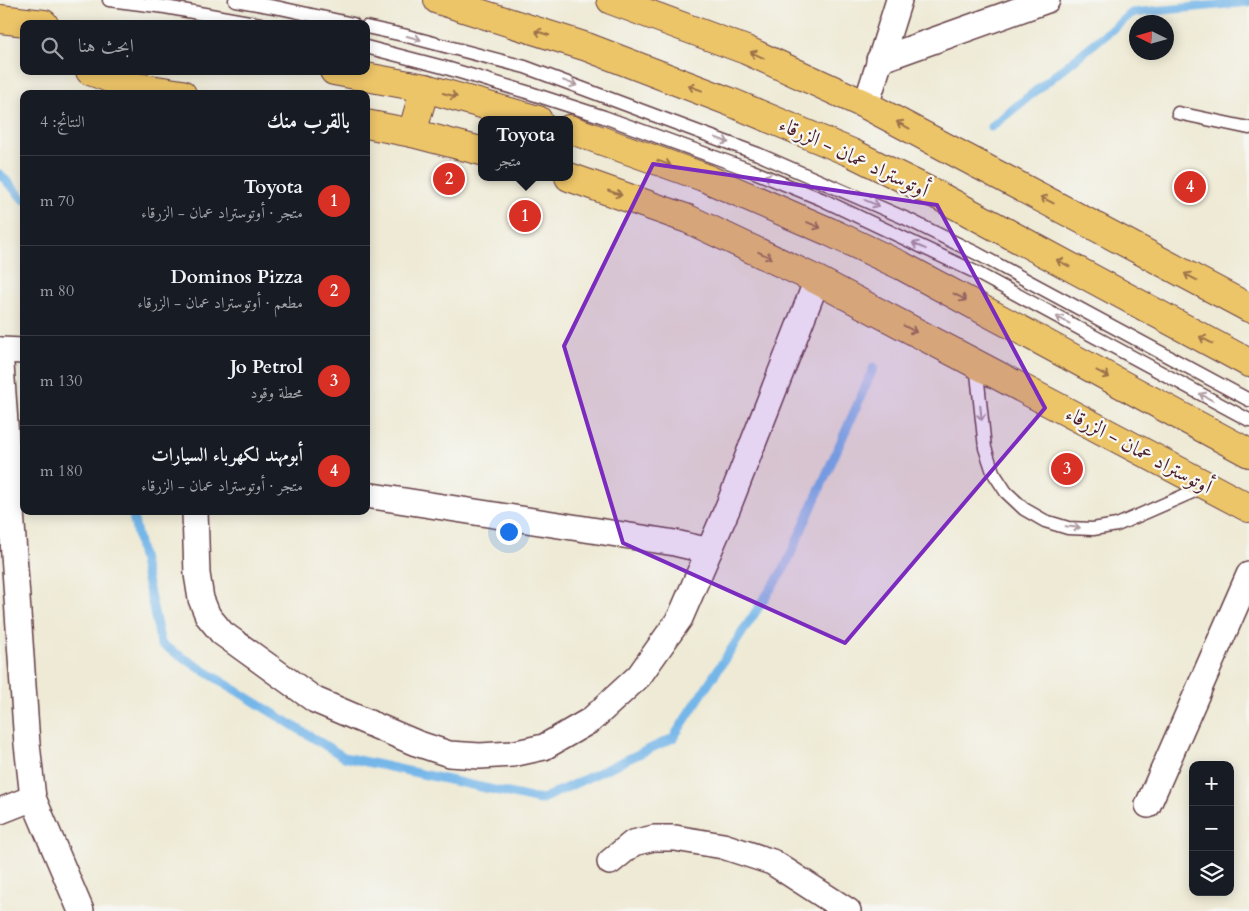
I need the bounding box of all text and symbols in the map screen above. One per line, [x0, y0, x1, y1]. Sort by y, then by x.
north arrow [1129, 15, 1174, 60]
search box [20, 20, 370, 75]
one-way arrow [535, 27, 551, 37]
text: ابحث هنا [78, 33, 134, 59]
one-way arrow [405, 33, 421, 43]
icon: search [38, 34, 66, 62]
one-way arrow [750, 49, 765, 59]
one-way arrow [561, 79, 577, 88]
one-way arrow [688, 83, 703, 92]
one-way arrow [442, 91, 458, 100]
text: بالقرب منك [267, 107, 350, 136]
street label: أوتوستراد عمان - الزرقاء [774, 109, 934, 205]
text: النتائج: 4 [40, 111, 85, 133]
popup [478, 116, 573, 181]
one-way arrow [896, 120, 911, 129]
text: Toyota [496, 122, 555, 148]
one-way arrow [714, 136, 729, 145]
text: متجر [496, 150, 521, 172]
one-way arrow [656, 159, 671, 168]
pin: 2 [433, 160, 465, 198]
pin: 4 [1174, 168, 1206, 206]
one-way arrow [764, 173, 779, 183]
text: Toyota [244, 174, 303, 200]
one-way arrow [606, 189, 622, 198]
text: 70 m [40, 190, 74, 212]
text: 1 [330, 190, 338, 212]
one-way arrow [1040, 195, 1055, 204]
pin: 1 [509, 197, 541, 235]
one-way arrow [864, 200, 879, 209]
text: متجر · أوتوستراد عمان - الزرقاء [141, 202, 303, 224]
one-way arrow [806, 221, 821, 231]
one-way arrow [911, 240, 926, 250]
one-way arrow [757, 251, 772, 260]
one-way arrow [1055, 258, 1070, 268]
text: Dominos Pizza [171, 264, 303, 290]
one-way arrow [1183, 272, 1198, 282]
text: 80 m [40, 280, 74, 302]
text: 2 [330, 280, 338, 302]
text: مطعم · أوتوستراد عمان - الزرقاء [137, 292, 303, 314]
one-way arrow [952, 293, 967, 302]
one-way arrow [1056, 315, 1071, 324]
one-way arrow [902, 324, 917, 334]
one-way arrow [1199, 334, 1214, 344]
text: Jo Petrol [230, 354, 303, 380]
one-way arrow [1095, 369, 1110, 379]
text: 130 m [40, 370, 82, 392]
text: 3 [330, 370, 338, 392]
text: محطة وقود [250, 382, 303, 404]
one-way arrow [1199, 392, 1214, 401]
street label: أوتوستراد عمان - الزرقاء [1060, 399, 1218, 501]
one-way arrow [976, 405, 986, 421]
text: أبومهند لكهرباء السيارات [151, 442, 303, 468]
pin: 3 [1051, 450, 1083, 488]
text: 180 m [40, 460, 82, 482]
text: 4 [330, 460, 338, 482]
text: متجر · أوتوستراد عمان - الزرقاء [141, 475, 303, 497]
your location [496, 519, 522, 545]
one-way arrow [1065, 523, 1081, 532]
map controls [1189, 761, 1234, 896]
button: + [1189, 761, 1234, 806]
button: − [1189, 806, 1234, 851]
button: layers [1189, 851, 1234, 896]

